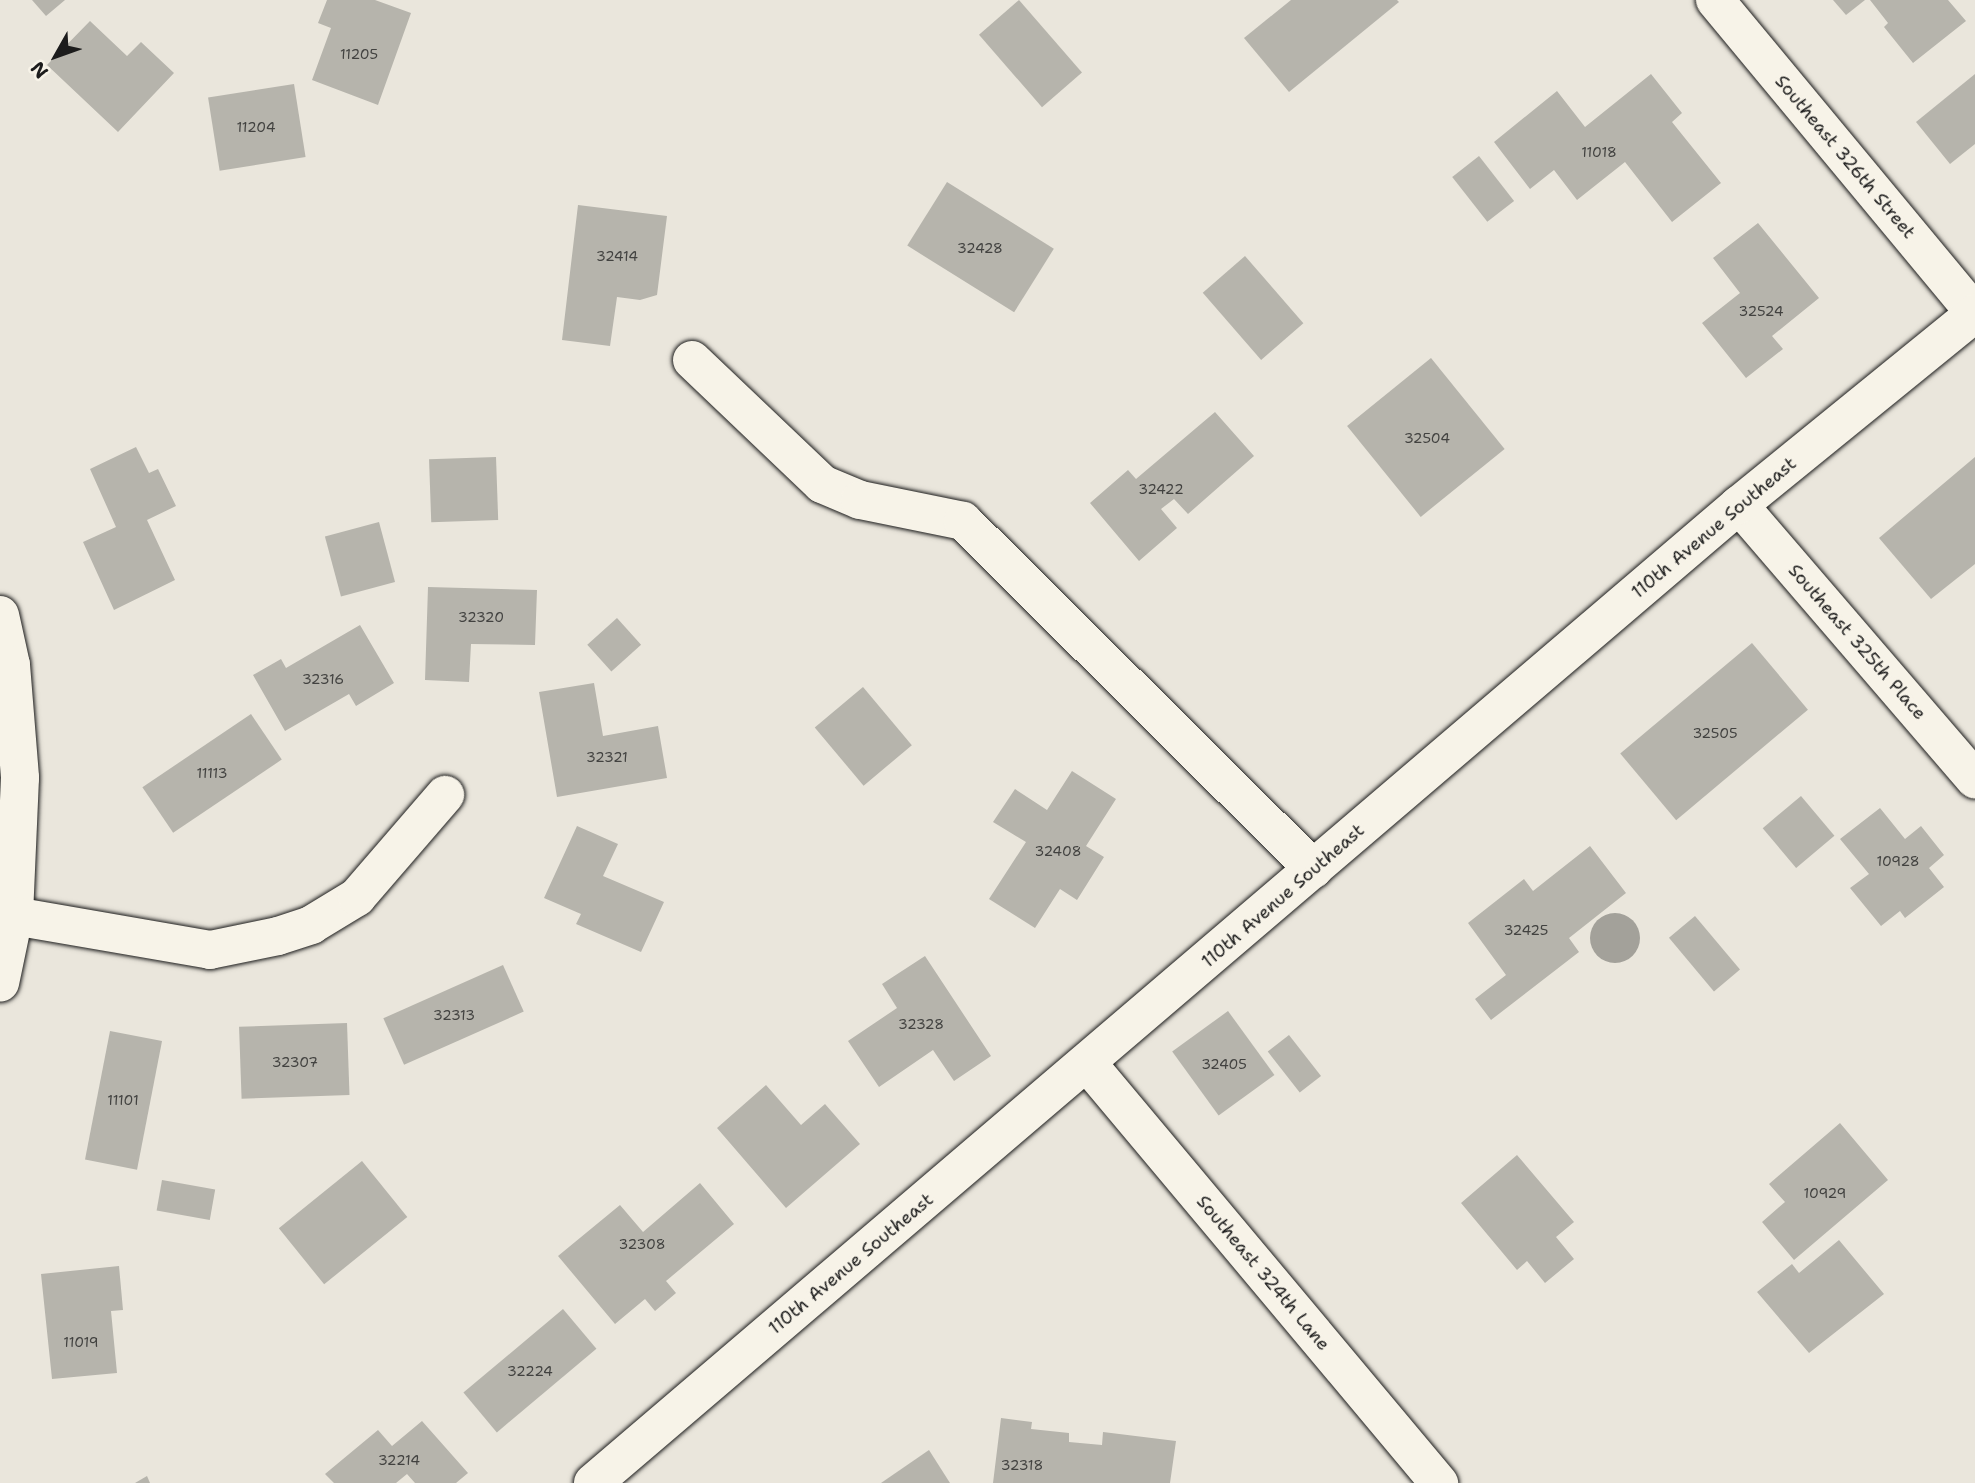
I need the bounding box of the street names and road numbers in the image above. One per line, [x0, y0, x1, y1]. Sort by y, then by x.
street label: Southeast 326th Street [1770, 71, 1920, 243]
street label: 110th Avenue Southeast [1627, 453, 1801, 603]
street label: Southeast 325th Place [1784, 560, 1930, 724]
street label: 110th Avenue Southeast [1197, 820, 1369, 972]
street label: 110th Avenue Southeast [764, 1189, 938, 1339]
street label: Southeast 324th Lane [1192, 1191, 1334, 1355]

